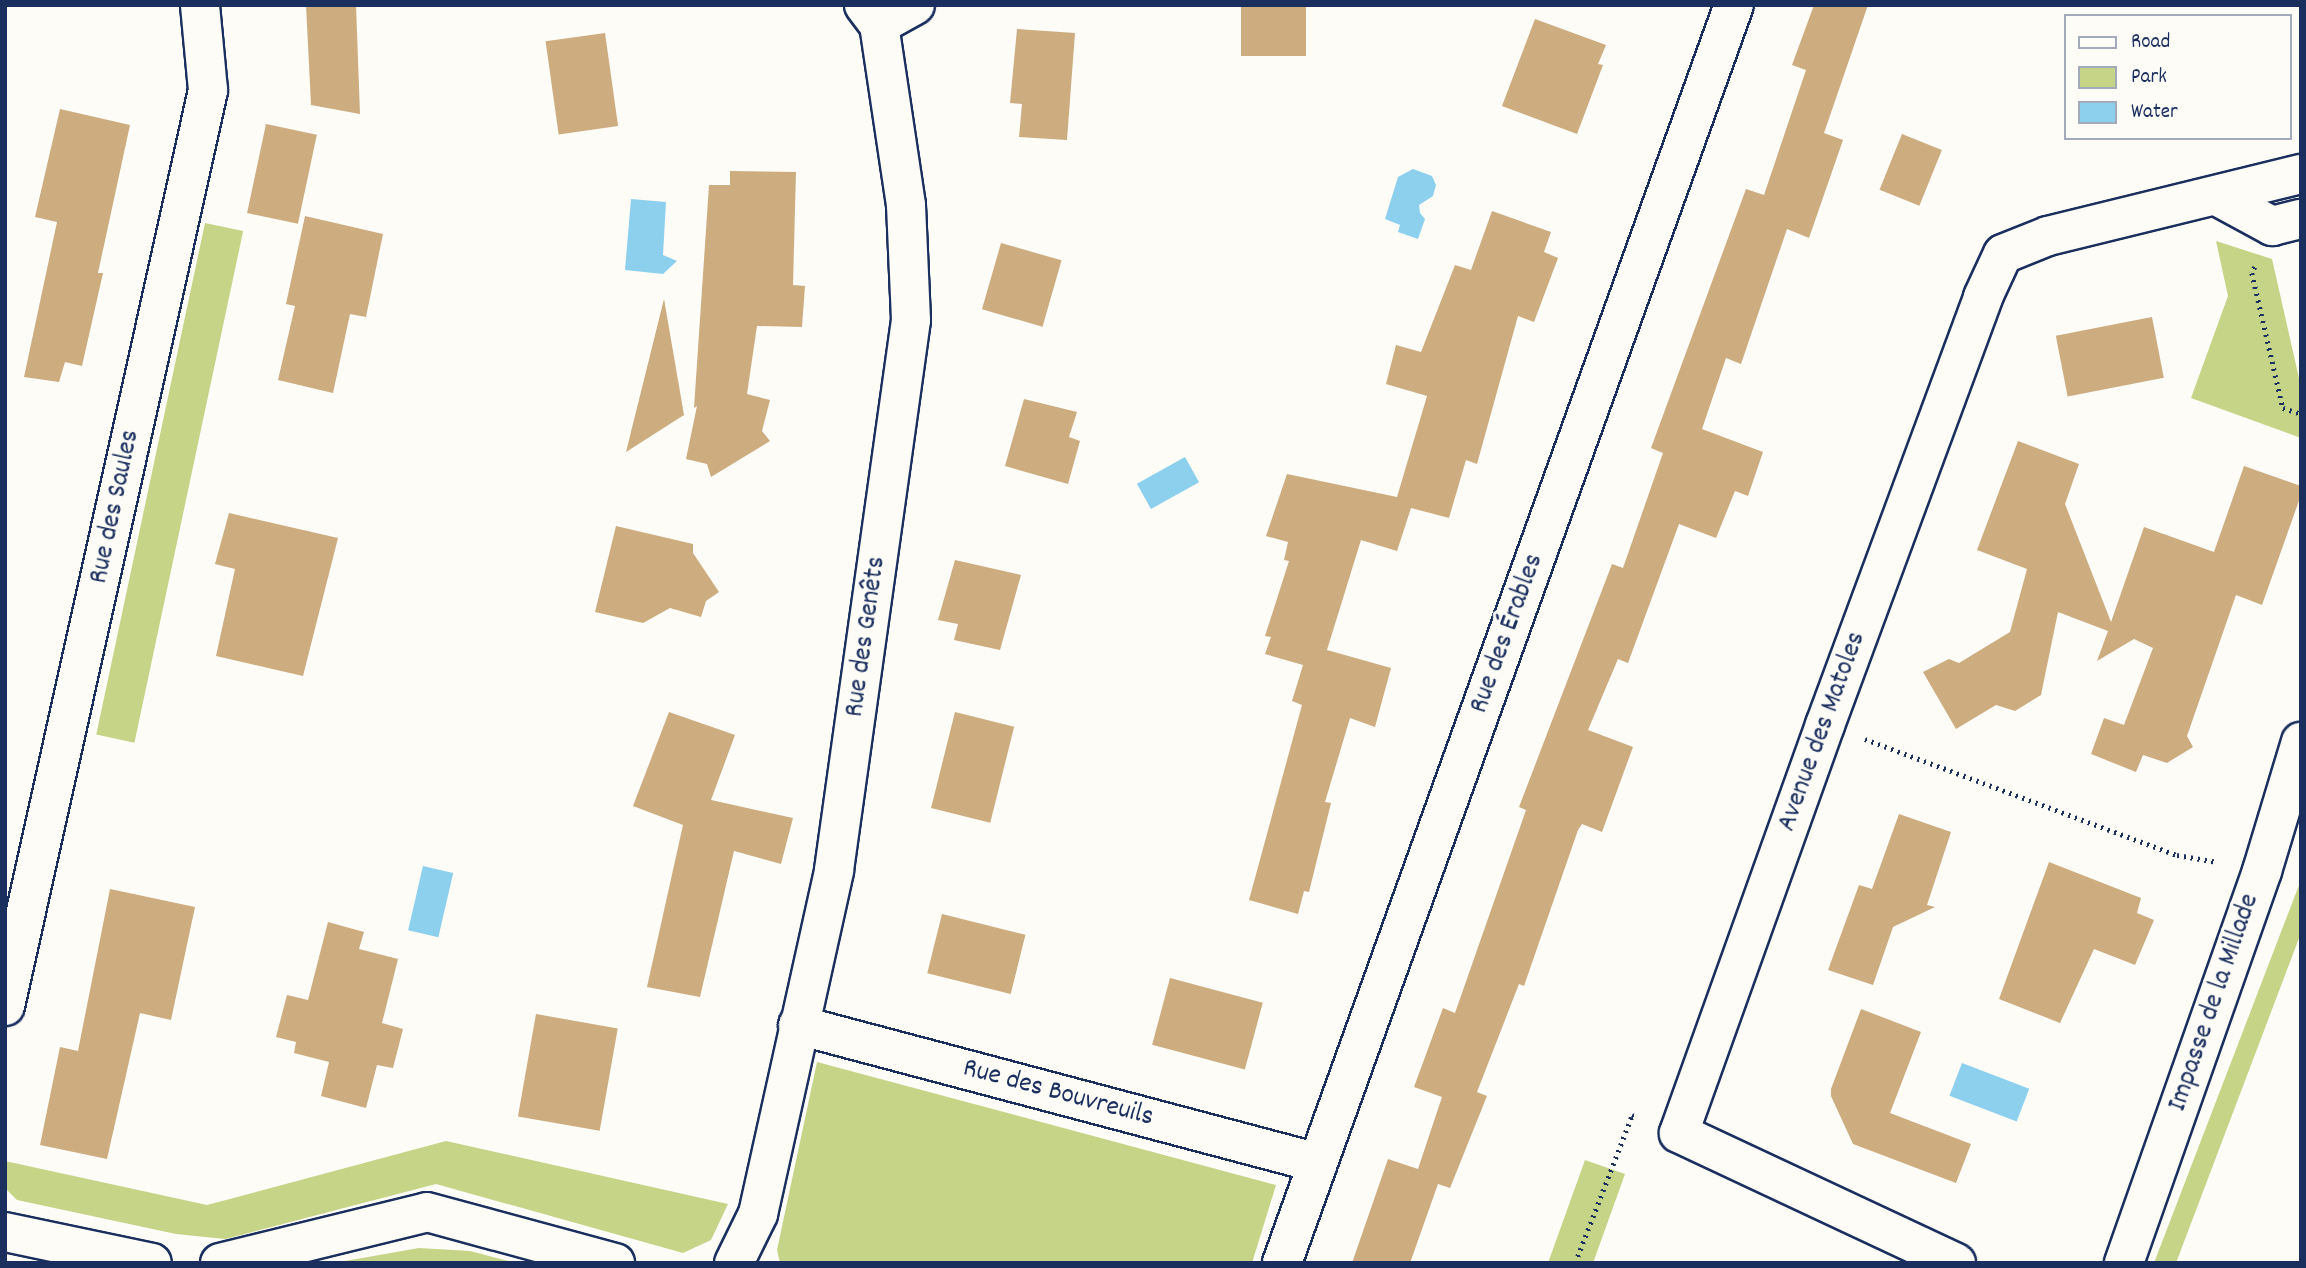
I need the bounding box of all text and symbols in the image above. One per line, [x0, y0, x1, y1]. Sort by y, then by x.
legend [2064, 14, 2292, 140]
text: Road [2131, 28, 2170, 58]
text: Park [2131, 63, 2167, 93]
text: Water [2131, 98, 2178, 128]
street label: Rue des Saules [83, 427, 149, 587]
street label: Rue des Érables [1464, 550, 1552, 718]
street label: Rue des Genêts [839, 555, 895, 719]
street label: Avenue des Matoles [1771, 628, 1875, 836]
street label: Impasse de la Millade [2162, 890, 2268, 1116]
street label: Rue des Bouvreuils [959, 1052, 1157, 1136]

